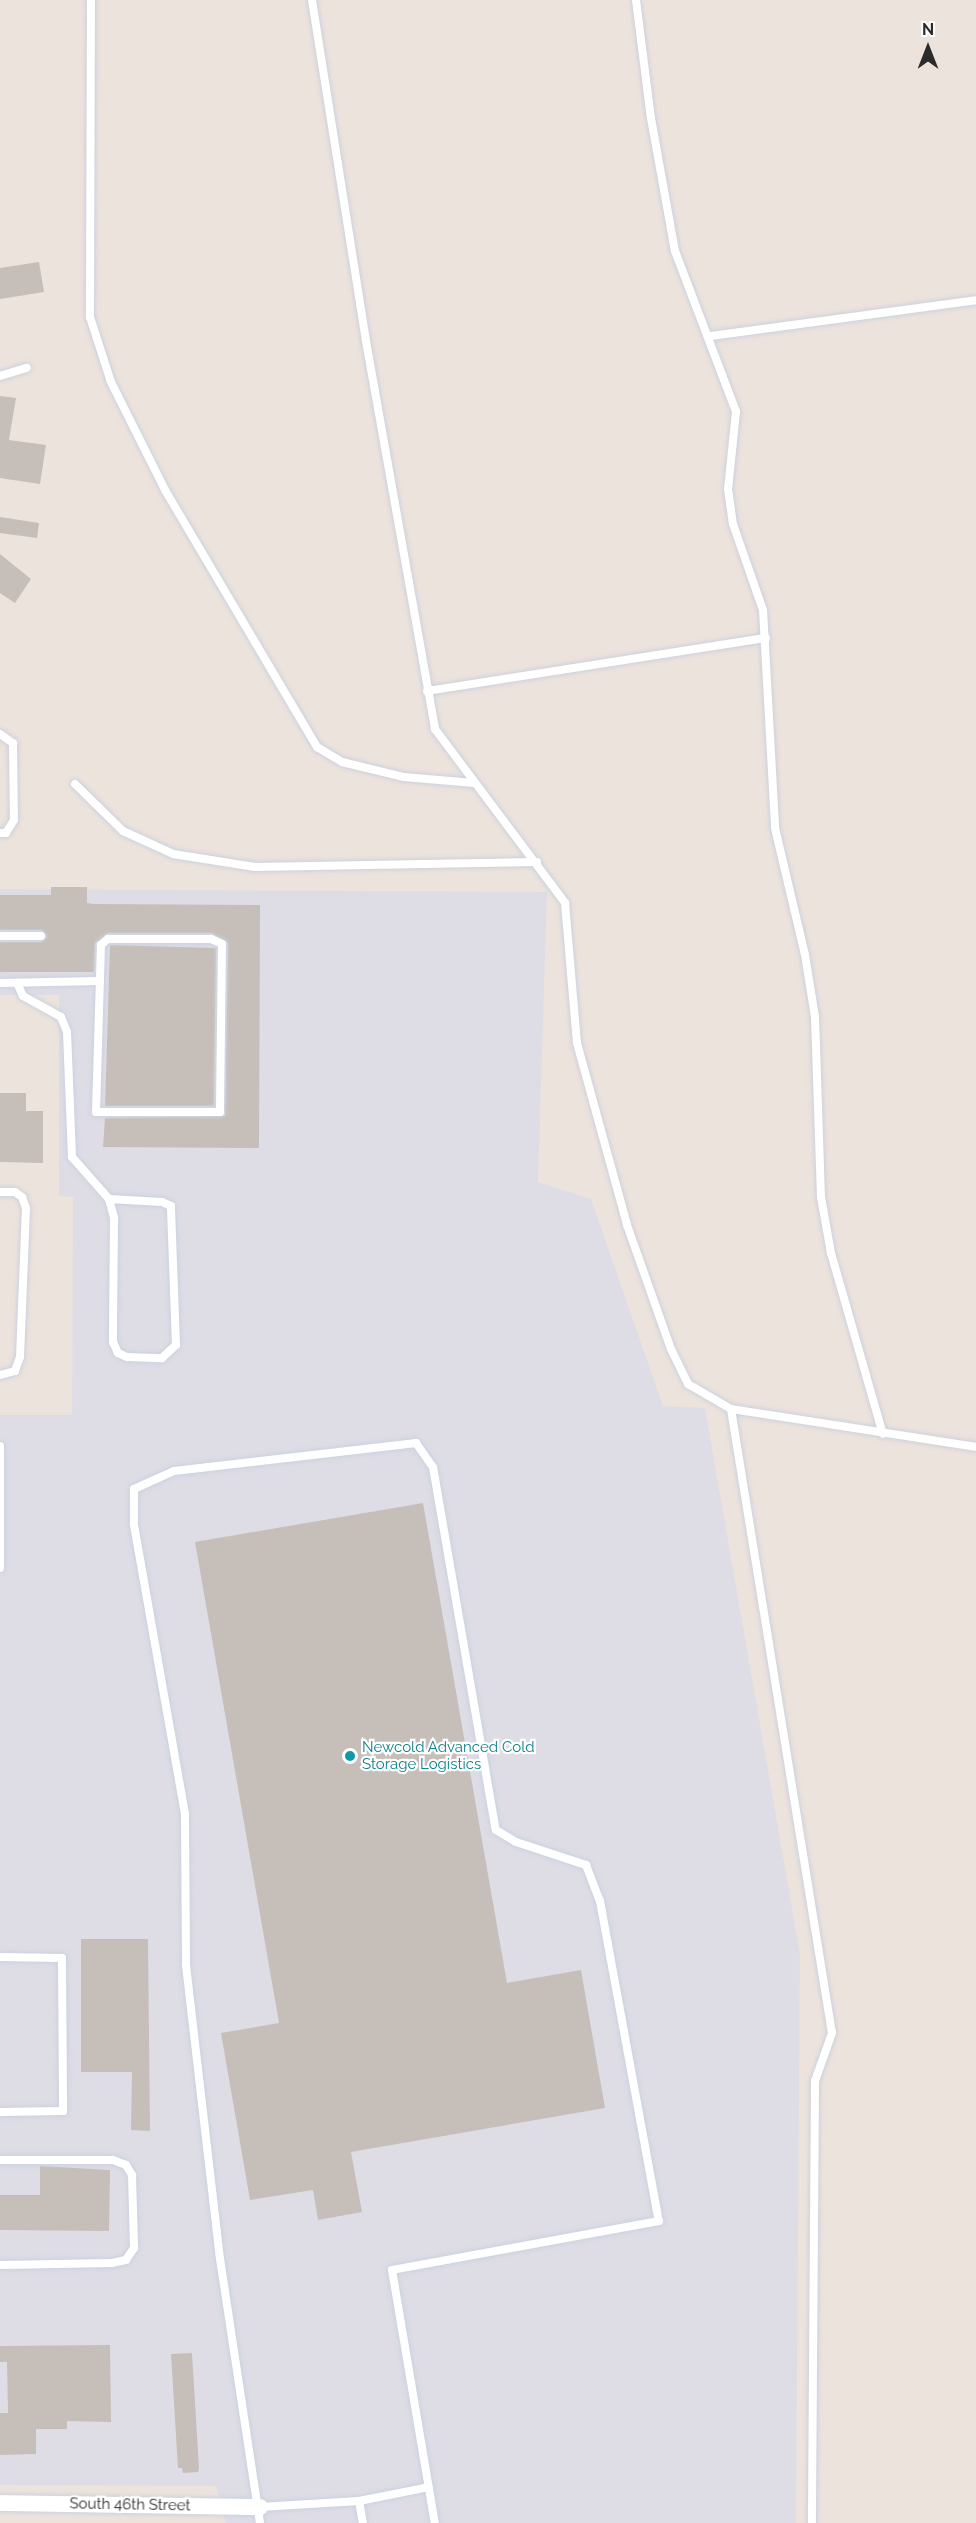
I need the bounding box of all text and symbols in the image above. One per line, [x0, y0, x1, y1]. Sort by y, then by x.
north arrow [898, 18, 958, 78]
text: N [922, 20, 934, 39]
place label: Newcold Advanced Cold Storage Logistics [362, 1738, 535, 1773]
marker: Newcold Advanced Cold Storage Logistics [343, 1749, 357, 1763]
street label: South 46th Street [69, 2495, 191, 2515]

